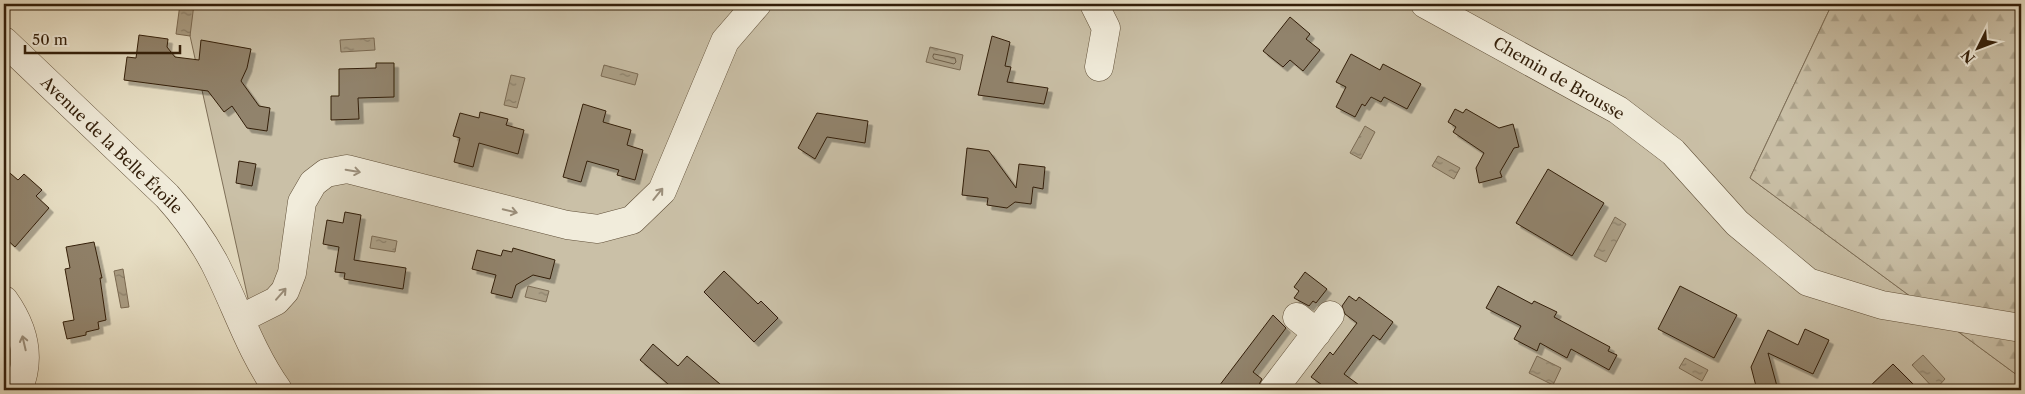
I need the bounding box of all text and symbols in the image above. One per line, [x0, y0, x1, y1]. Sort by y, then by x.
scale bar [25, 22, 180, 54]
north arrow [1952, 22, 2002, 72]
text: 50 m [32, 30, 68, 49]
street label: Chemin de Brousse [1490, 32, 1628, 124]
text: N [1958, 46, 1979, 67]
street label: Avenue de la Belle Étoile [36, 71, 187, 218]
one-way arrow [345, 166, 361, 176]
one-way arrow [652, 187, 663, 200]
one-way arrow [502, 207, 518, 216]
one-way arrow [275, 288, 286, 301]
one-way arrow [18, 335, 28, 351]

